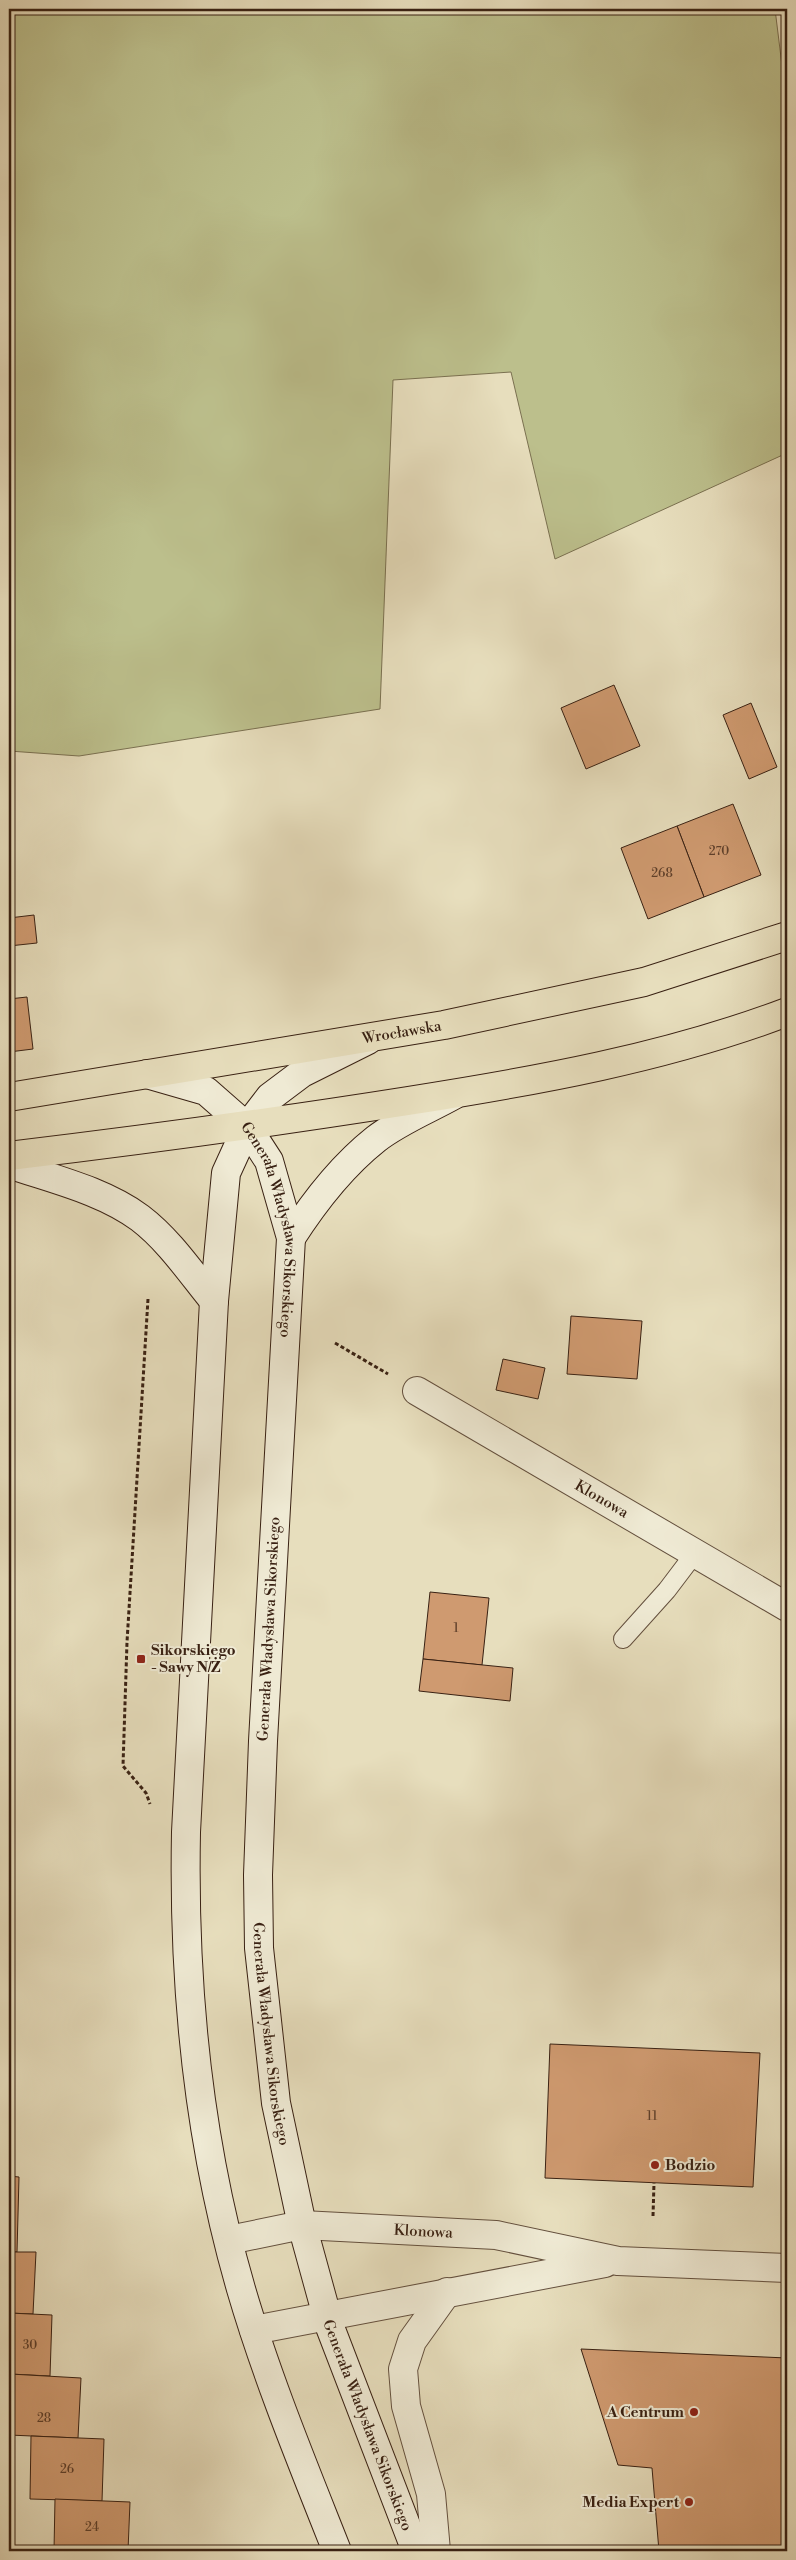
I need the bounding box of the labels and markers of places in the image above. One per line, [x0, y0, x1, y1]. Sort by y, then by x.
place label: Sikorskiego - Sawy N/Ż [151, 1641, 236, 1677]
marker: Sikorskiego - Sawy N/Ż [135, 1653, 147, 1665]
place label: Bodzio [665, 2156, 715, 2175]
marker: Bodzio [649, 2159, 661, 2171]
place label: A Centrum [606, 2403, 684, 2422]
marker: A Centrum [688, 2406, 700, 2418]
place label: Media Expert [582, 2493, 680, 2512]
marker: Media Expert [683, 2496, 695, 2508]

